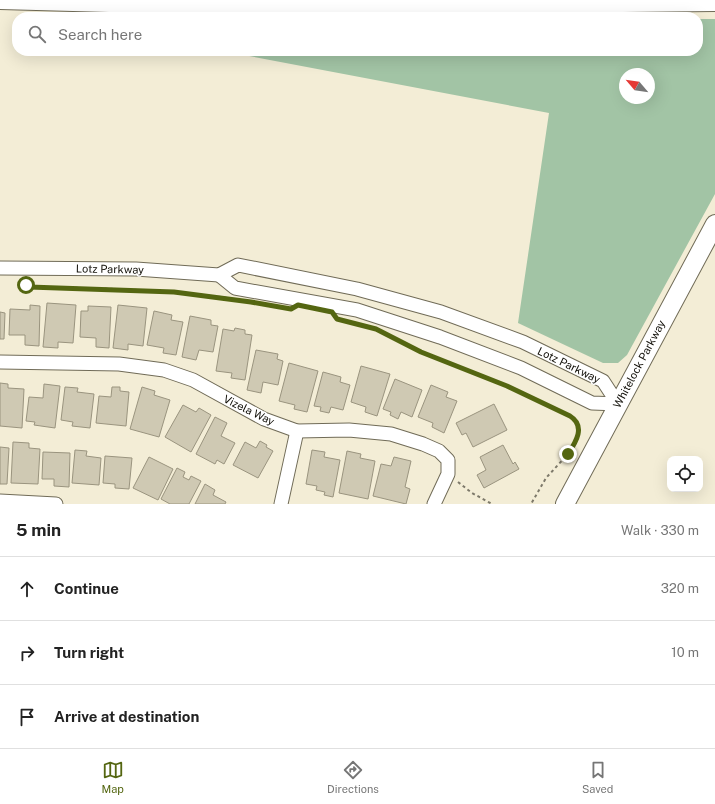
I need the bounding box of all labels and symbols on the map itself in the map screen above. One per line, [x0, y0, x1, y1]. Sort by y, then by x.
north arrow [619, 68, 655, 104]
street label: Lotz Parkway [76, 262, 144, 276]
route start [17, 276, 35, 294]
street label: Whitelock Parkway [611, 318, 667, 410]
street label: Lotz Parkway [536, 345, 602, 385]
street label: Vizela Way [222, 393, 277, 428]
route end [559, 445, 577, 463]

